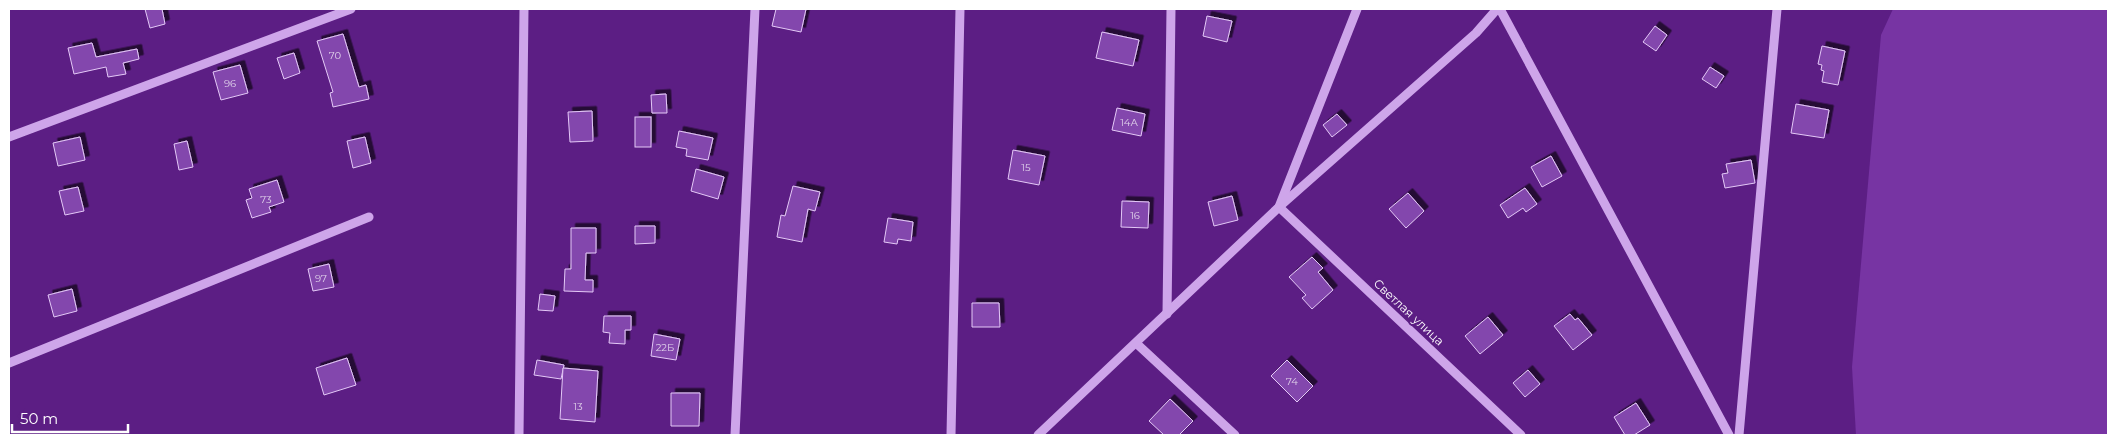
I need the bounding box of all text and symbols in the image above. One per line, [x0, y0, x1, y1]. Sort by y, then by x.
house number: 70 [329, 49, 342, 62]
house number: 96 [224, 77, 236, 90]
house number: 14А [1120, 116, 1138, 129]
house number: 15 [1021, 161, 1031, 174]
house number: 73 [260, 193, 272, 206]
house number: 16 [1130, 209, 1140, 222]
house number: 97 [315, 272, 327, 285]
street label: Светлая улица [1371, 276, 1447, 348]
house number: 22Б [656, 341, 674, 354]
house number: 74 [1286, 375, 1298, 388]
house number: 13 [573, 400, 583, 413]
scale bar [12, 402, 129, 434]
text: 50 m [20, 409, 58, 428]

